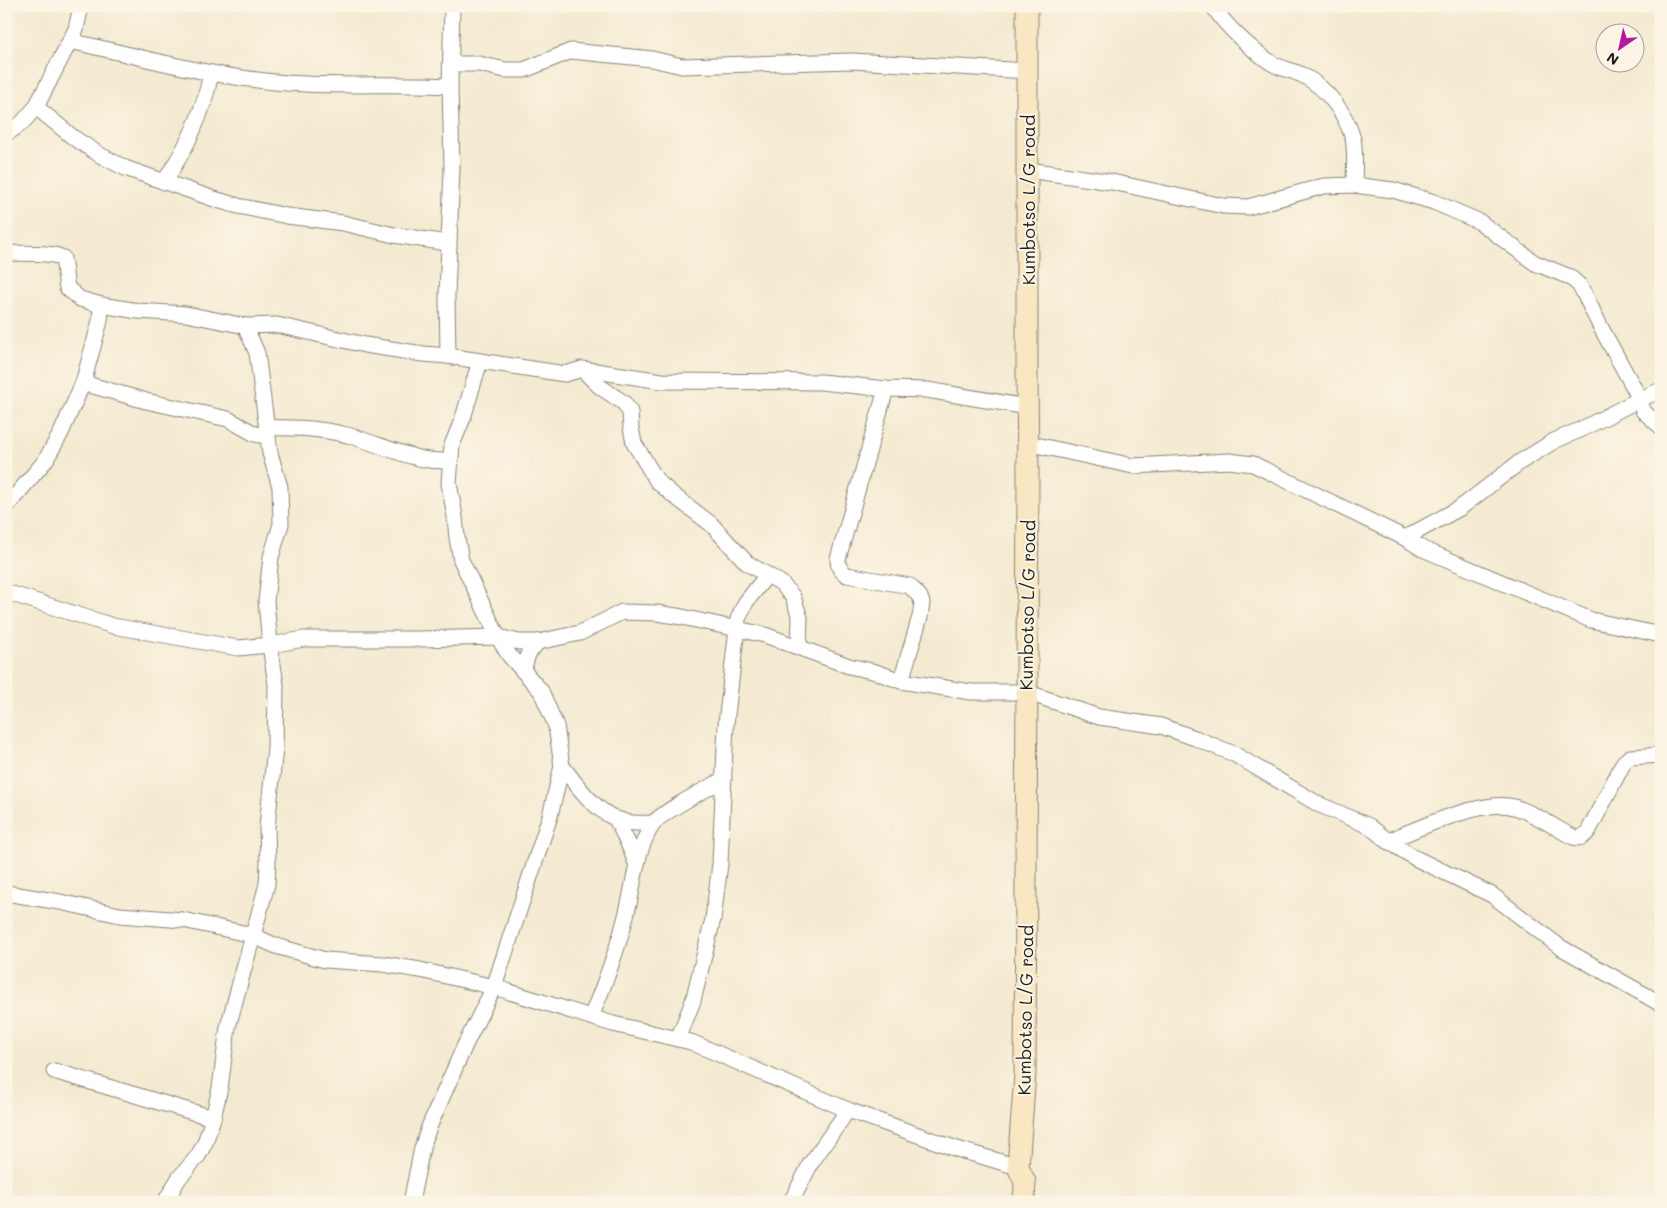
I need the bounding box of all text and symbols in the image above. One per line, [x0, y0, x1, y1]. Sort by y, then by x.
north arrow [1594, 22, 1644, 72]
text: N [1603, 48, 1622, 70]
street label: Kumbotso L/G road [1016, 115, 1040, 285]
street label: Kumbotso L/G road [1014, 519, 1040, 691]
street label: Kumbotso L/G road [1012, 924, 1038, 1096]

